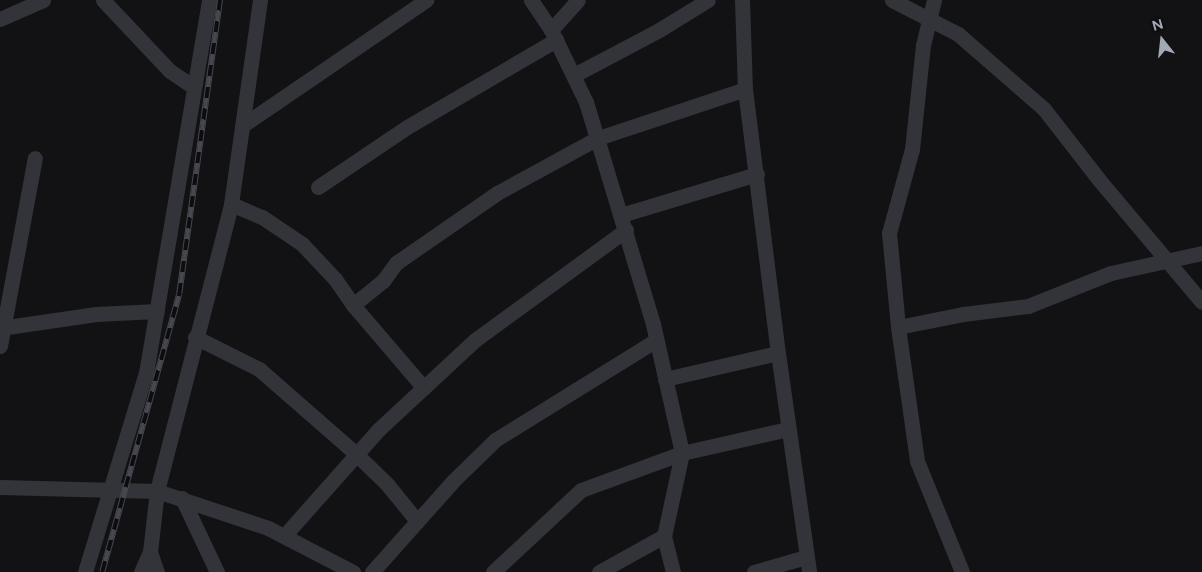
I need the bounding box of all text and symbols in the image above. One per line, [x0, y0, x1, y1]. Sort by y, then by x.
north arrow [1137, 15, 1187, 65]
text: N [1150, 15, 1165, 35]

